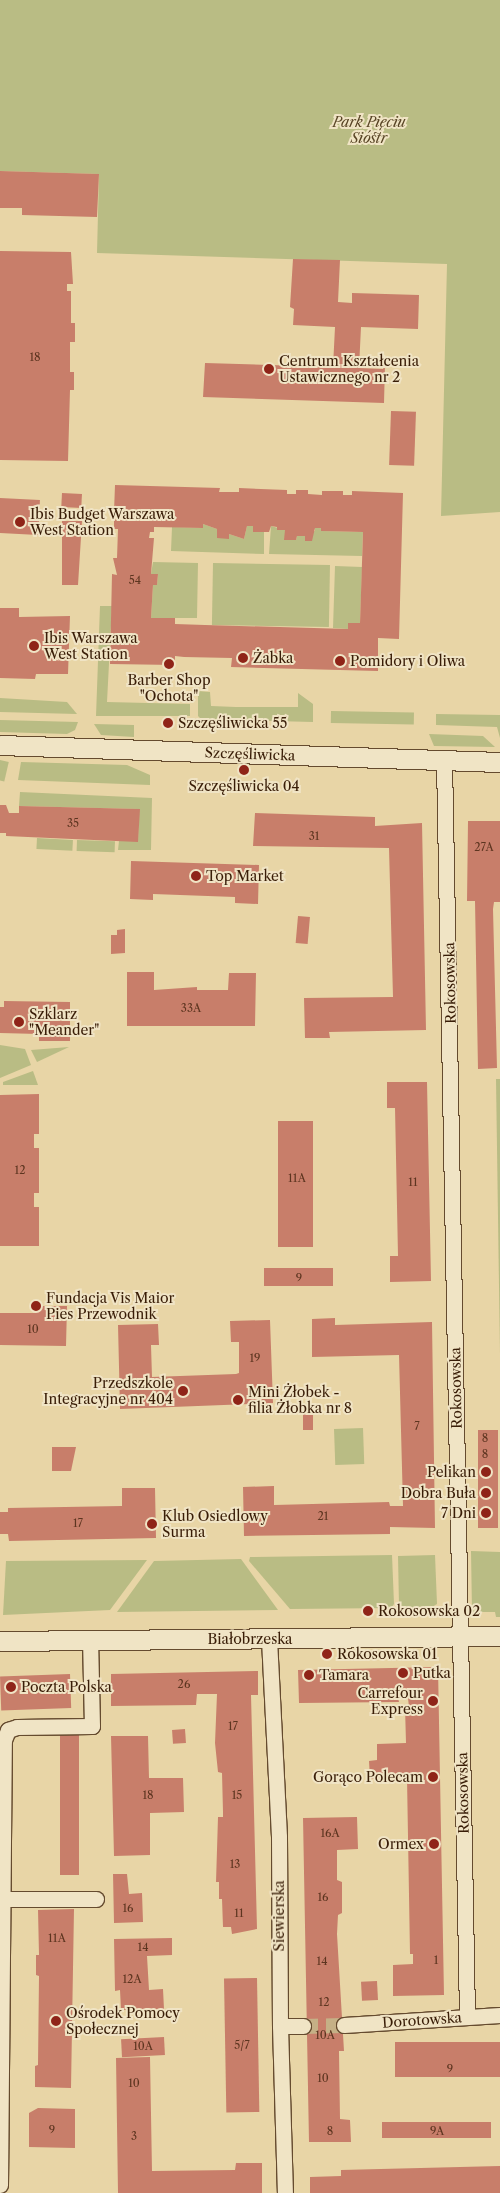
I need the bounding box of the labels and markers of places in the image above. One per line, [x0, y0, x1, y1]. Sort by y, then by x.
place label: Centrum Kształcenia Ustawicznego nr 2 [279, 353, 419, 386]
marker: Centrum Kształcenia Ustawicznego nr 2 [263, 363, 275, 375]
place label: Ibis Budget Warszawa West Station [30, 506, 175, 538]
marker: Ibis Budget Warszawa West Station [14, 516, 26, 528]
place label: Ibis Warszawa West Station [44, 630, 138, 662]
marker: Ibis Warszawa West Station [28, 640, 40, 652]
place label: Żabka [253, 650, 293, 666]
marker: Żabka [237, 652, 249, 664]
place label: Pomidory i Oliwa [350, 653, 466, 669]
marker: Pomidory i Oliwa [334, 655, 346, 667]
marker: Barber Shop "Ochota" [163, 658, 175, 670]
place label: Barber Shop "Ochota" [127, 672, 211, 704]
place label: Szczęśliwicka 55 [178, 715, 288, 731]
marker: Szczęśliwicka 55 [162, 717, 174, 729]
marker: Szczęśliwicka 04 [238, 764, 250, 776]
place label: Szczęśliwicka 04 [188, 778, 300, 794]
place label: Top Market [206, 868, 284, 884]
marker: Top Market [190, 870, 202, 882]
place label: Szklarz "Meander" [29, 1006, 99, 1038]
marker: Szklarz "Meander" [13, 1016, 25, 1028]
place label: Fundacja Vis Maior Pies Przewodnik [46, 1290, 175, 1322]
marker: Fundacja Vis Maior Pies Przewodnik [30, 1300, 42, 1312]
place label: Przedszkole Integracyjne nr 404 [43, 1375, 173, 1408]
place label: Mini Żłobek - filia Żłobka nr 8 [248, 1384, 353, 1416]
marker: Przedszkole Integracyjne nr 404 [177, 1385, 189, 1397]
marker: Mini Żłobek - filia Żłobka nr 8 [232, 1394, 244, 1406]
place label: Pelikan [427, 1464, 476, 1480]
marker: Pelikan [480, 1466, 492, 1478]
place label: Dobra Buła [401, 1485, 476, 1501]
marker: Dobra Buła [480, 1487, 492, 1499]
place label: 7 Dni [441, 1505, 476, 1521]
marker: 7 Dni [480, 1507, 492, 1519]
place label: Klub Osiedlowy Surma [162, 1508, 268, 1540]
marker: Klub Osiedlowy Surma [146, 1518, 158, 1530]
place label: Rokosowska 02 [378, 1603, 480, 1619]
marker: Rokosowska 02 [362, 1605, 374, 1617]
place label: Rokosowska 01 [337, 1646, 437, 1662]
marker: Rokosowska 01 [321, 1648, 333, 1660]
place label: Putka [413, 1665, 451, 1681]
place label: Tamara [319, 1667, 369, 1683]
marker: Putka [397, 1667, 409, 1679]
marker: Tamara [303, 1669, 315, 1681]
place label: Poczta Polska [21, 1679, 112, 1695]
marker: Poczta Polska [5, 1681, 17, 1693]
place label: Carrefour Express [357, 1685, 423, 1718]
marker: Carrefour Express [427, 1695, 439, 1707]
place label: Gorąco Polecam [313, 1769, 423, 1785]
marker: Gorąco Polecam [427, 1771, 439, 1783]
place label: Ormex [378, 1836, 424, 1852]
marker: Ormex [428, 1838, 440, 1850]
place label: Ośrodek Pomocy Społecznej [66, 2005, 180, 2038]
marker: Ośrodek Pomocy Społecznej [50, 2015, 62, 2027]

